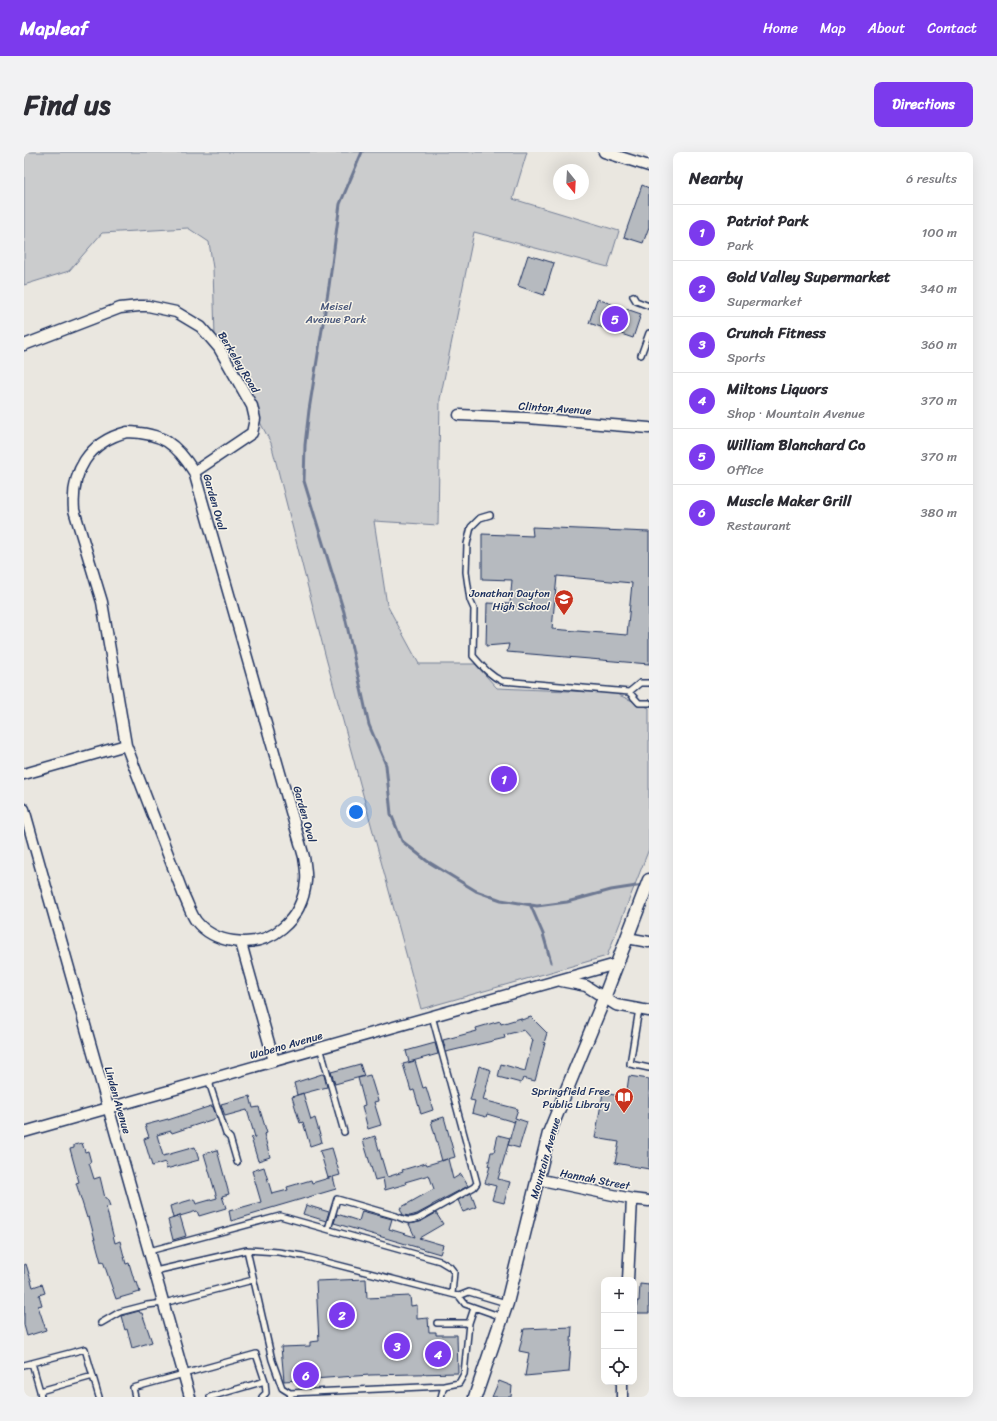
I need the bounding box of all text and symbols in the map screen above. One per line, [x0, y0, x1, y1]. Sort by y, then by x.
text: Mapleaf [20, 12, 88, 45]
text: Home [763, 16, 798, 41]
text: Map [820, 16, 846, 41]
text: About [868, 16, 905, 41]
text: Contact [927, 16, 977, 41]
text: Find us [24, 80, 111, 129]
button: Directions [874, 82, 973, 127]
text: Nearby [689, 163, 743, 193]
north arrow [553, 164, 589, 200]
text: 6 results [906, 167, 957, 190]
text: Patriot Park [727, 208, 809, 234]
text: 1 [699, 221, 705, 244]
text: 100 m [922, 221, 957, 244]
text: Park [727, 234, 754, 257]
text: Gold Valley Supermarket [727, 264, 891, 290]
text: 2 [698, 277, 706, 300]
text: 340 m [920, 277, 957, 300]
text: Supermarket [727, 290, 802, 313]
park label: Meisel Avenue Park [305, 297, 366, 329]
pin: 5 [602, 304, 628, 334]
text: Crunch Fitness [727, 320, 826, 346]
street label: Berkeley Road [213, 328, 265, 398]
text: 3 [698, 333, 706, 356]
text: 360 m [921, 333, 957, 356]
text: Sports [727, 346, 765, 369]
text: Miltons Liquors [727, 376, 828, 402]
text: 4 [698, 389, 706, 412]
text: 370 m [921, 389, 957, 412]
street label: Clinton Avenue [518, 396, 592, 421]
text: Shop · Mountain Avenue [727, 402, 865, 425]
text: William Blanchard Co [727, 432, 865, 458]
text: 5 [698, 445, 706, 468]
text: 370 m [921, 445, 957, 468]
text: Office [727, 458, 764, 481]
street label: Garden Oval [197, 472, 232, 533]
text: Muscle Maker Grill [727, 488, 851, 514]
text: 6 [698, 501, 706, 524]
text: 380 m [920, 501, 957, 524]
text: Restaurant [727, 514, 791, 537]
place label: Jonathan Dayton High School [468, 584, 551, 616]
school or university icon: Jonathan Dayton High School [553, 588, 575, 616]
pin: 1 [491, 764, 517, 794]
street label: Garden Oval [287, 784, 322, 845]
your location [346, 802, 366, 822]
street label: Wabeno Avenue [247, 1026, 325, 1065]
street label: Linden Avenue [99, 1064, 136, 1136]
place label: Springfield Free Public Library [531, 1082, 610, 1114]
library icon: Springfield Free Public Library [613, 1086, 635, 1114]
street label: Mountain Avenue [525, 1115, 566, 1201]
street label: Hannah Street [558, 1163, 632, 1196]
map controls [601, 1277, 637, 1385]
button: + [601, 1277, 637, 1313]
pin: 2 [329, 1300, 355, 1330]
button: − [601, 1313, 637, 1349]
pin: 3 [384, 1331, 410, 1361]
pin: 4 [425, 1339, 451, 1369]
button: locate [601, 1349, 637, 1385]
pin: 6 [293, 1360, 319, 1390]

